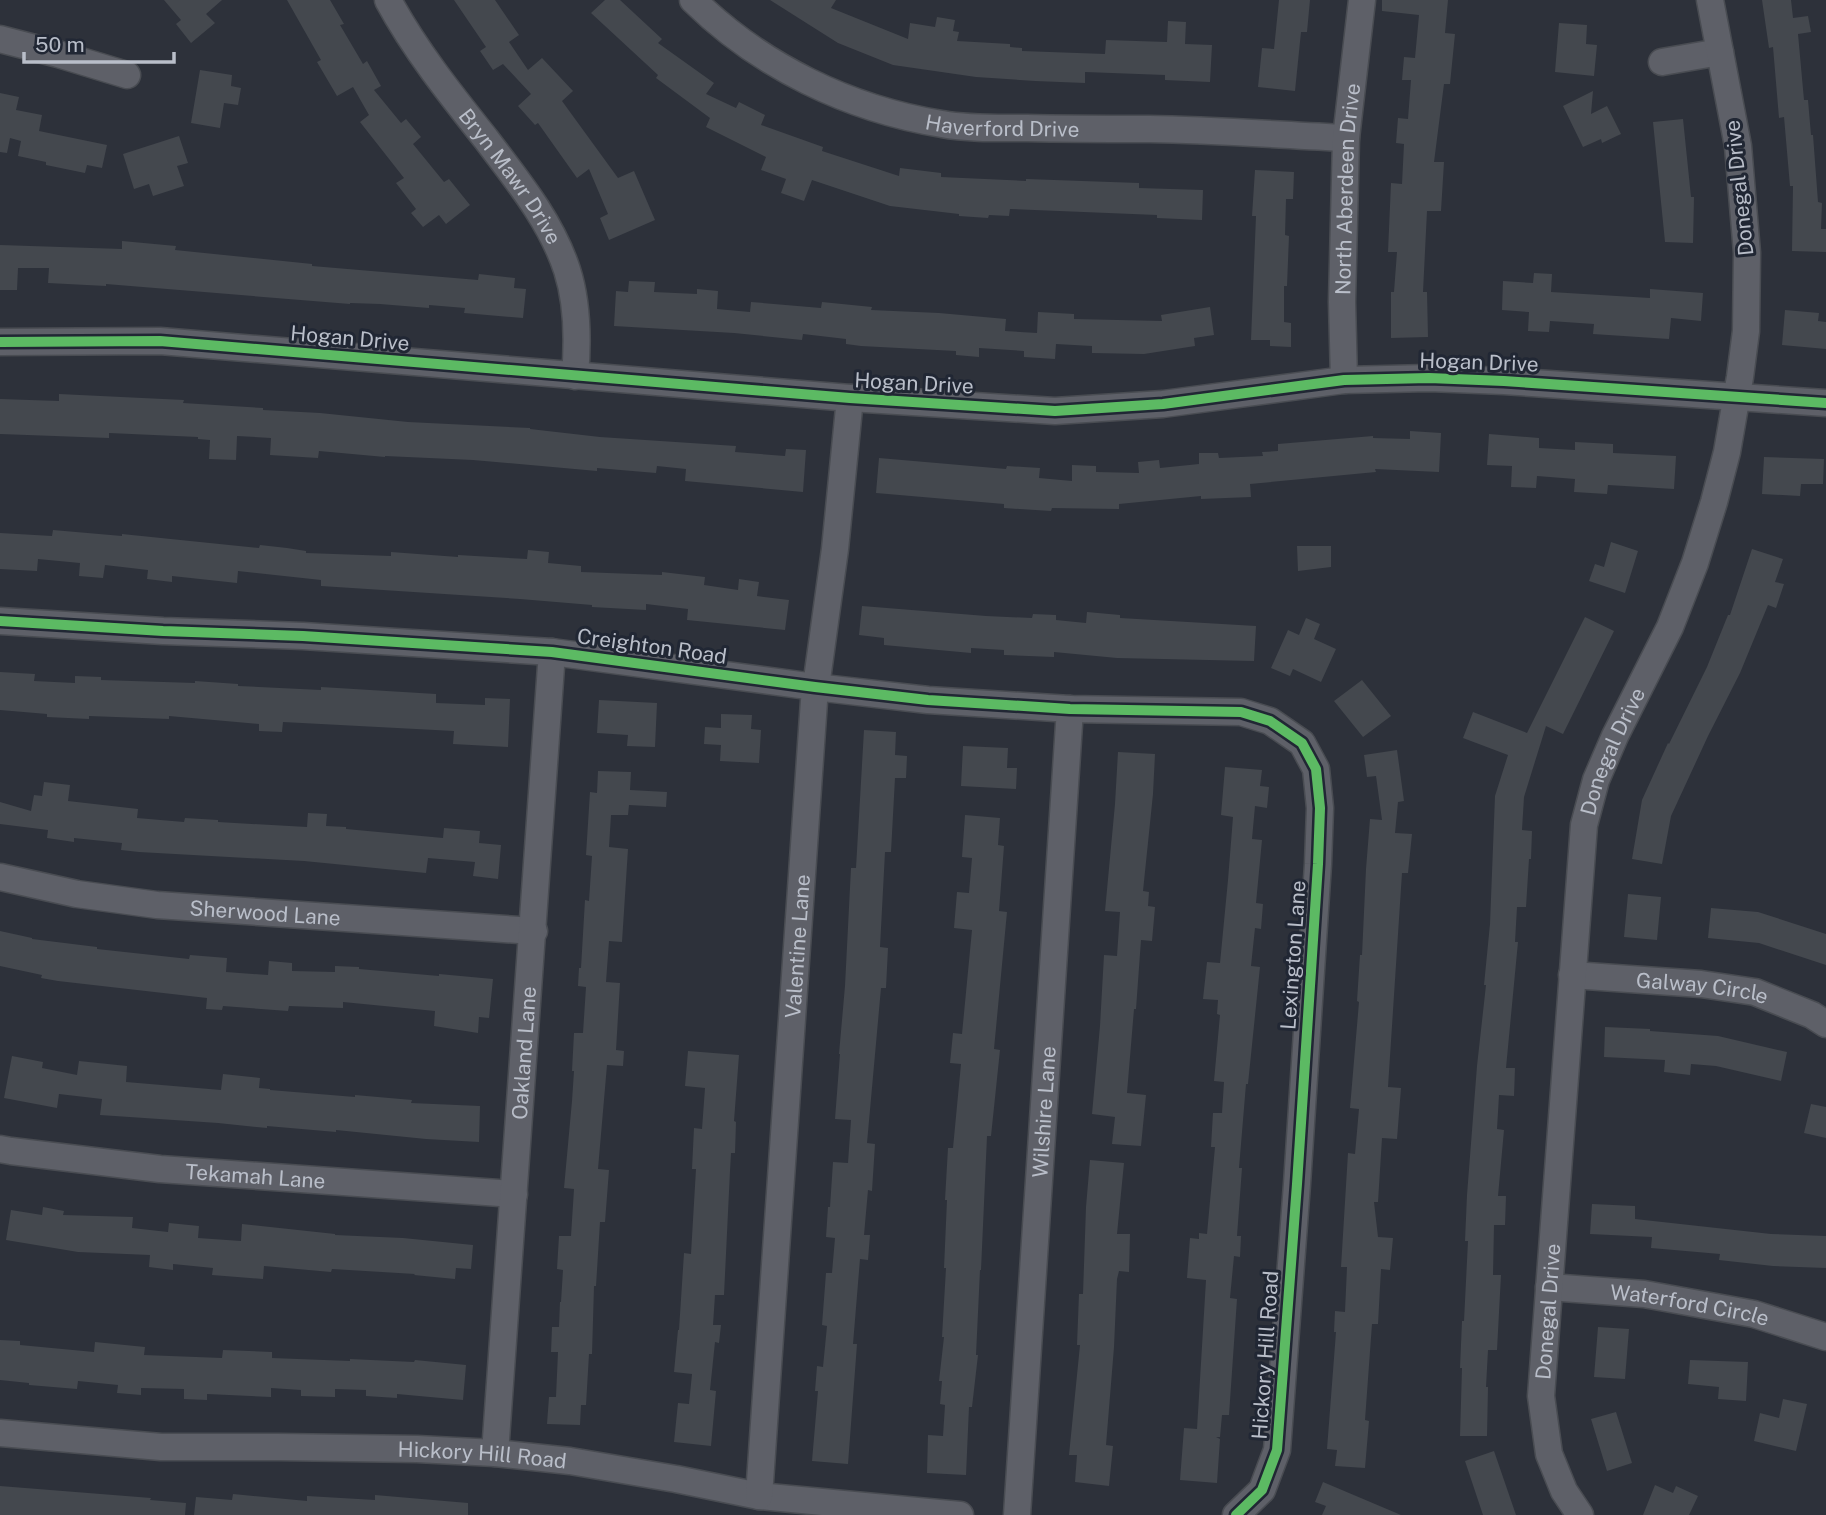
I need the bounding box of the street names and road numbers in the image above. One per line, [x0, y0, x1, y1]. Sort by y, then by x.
street label: North Aberdeen Drive [1330, 82, 1365, 295]
street label: Bryn Mawr Drive [454, 103, 567, 248]
street label: Haverford Drive [923, 109, 1079, 141]
street label: Donegal Drive [1719, 119, 1759, 257]
street label: Hogan Drive [289, 320, 411, 356]
street label: Hogan Drive [1419, 347, 1539, 377]
street label: Hogan Drive [854, 367, 974, 399]
street label: Creighton Road [575, 623, 729, 669]
street label: Donegal Drive [1575, 683, 1650, 818]
street label: Valentine Lane [780, 874, 814, 1019]
street label: Lexington Lane [1275, 879, 1311, 1031]
street label: Sherwood Lane [189, 895, 342, 930]
street label: Galway Circle [1635, 967, 1773, 1009]
street label: Oakland Lane [506, 985, 541, 1121]
street label: Wilshire Lane [1027, 1045, 1060, 1179]
street label: Tekamah Lane [185, 1158, 326, 1193]
street label: Donegal Drive [1530, 1243, 1565, 1381]
street label: Hickory Hill Road [1247, 1270, 1283, 1440]
street label: Waterford Circle [1609, 1279, 1773, 1331]
street label: Hickory Hill Road [398, 1436, 568, 1473]

